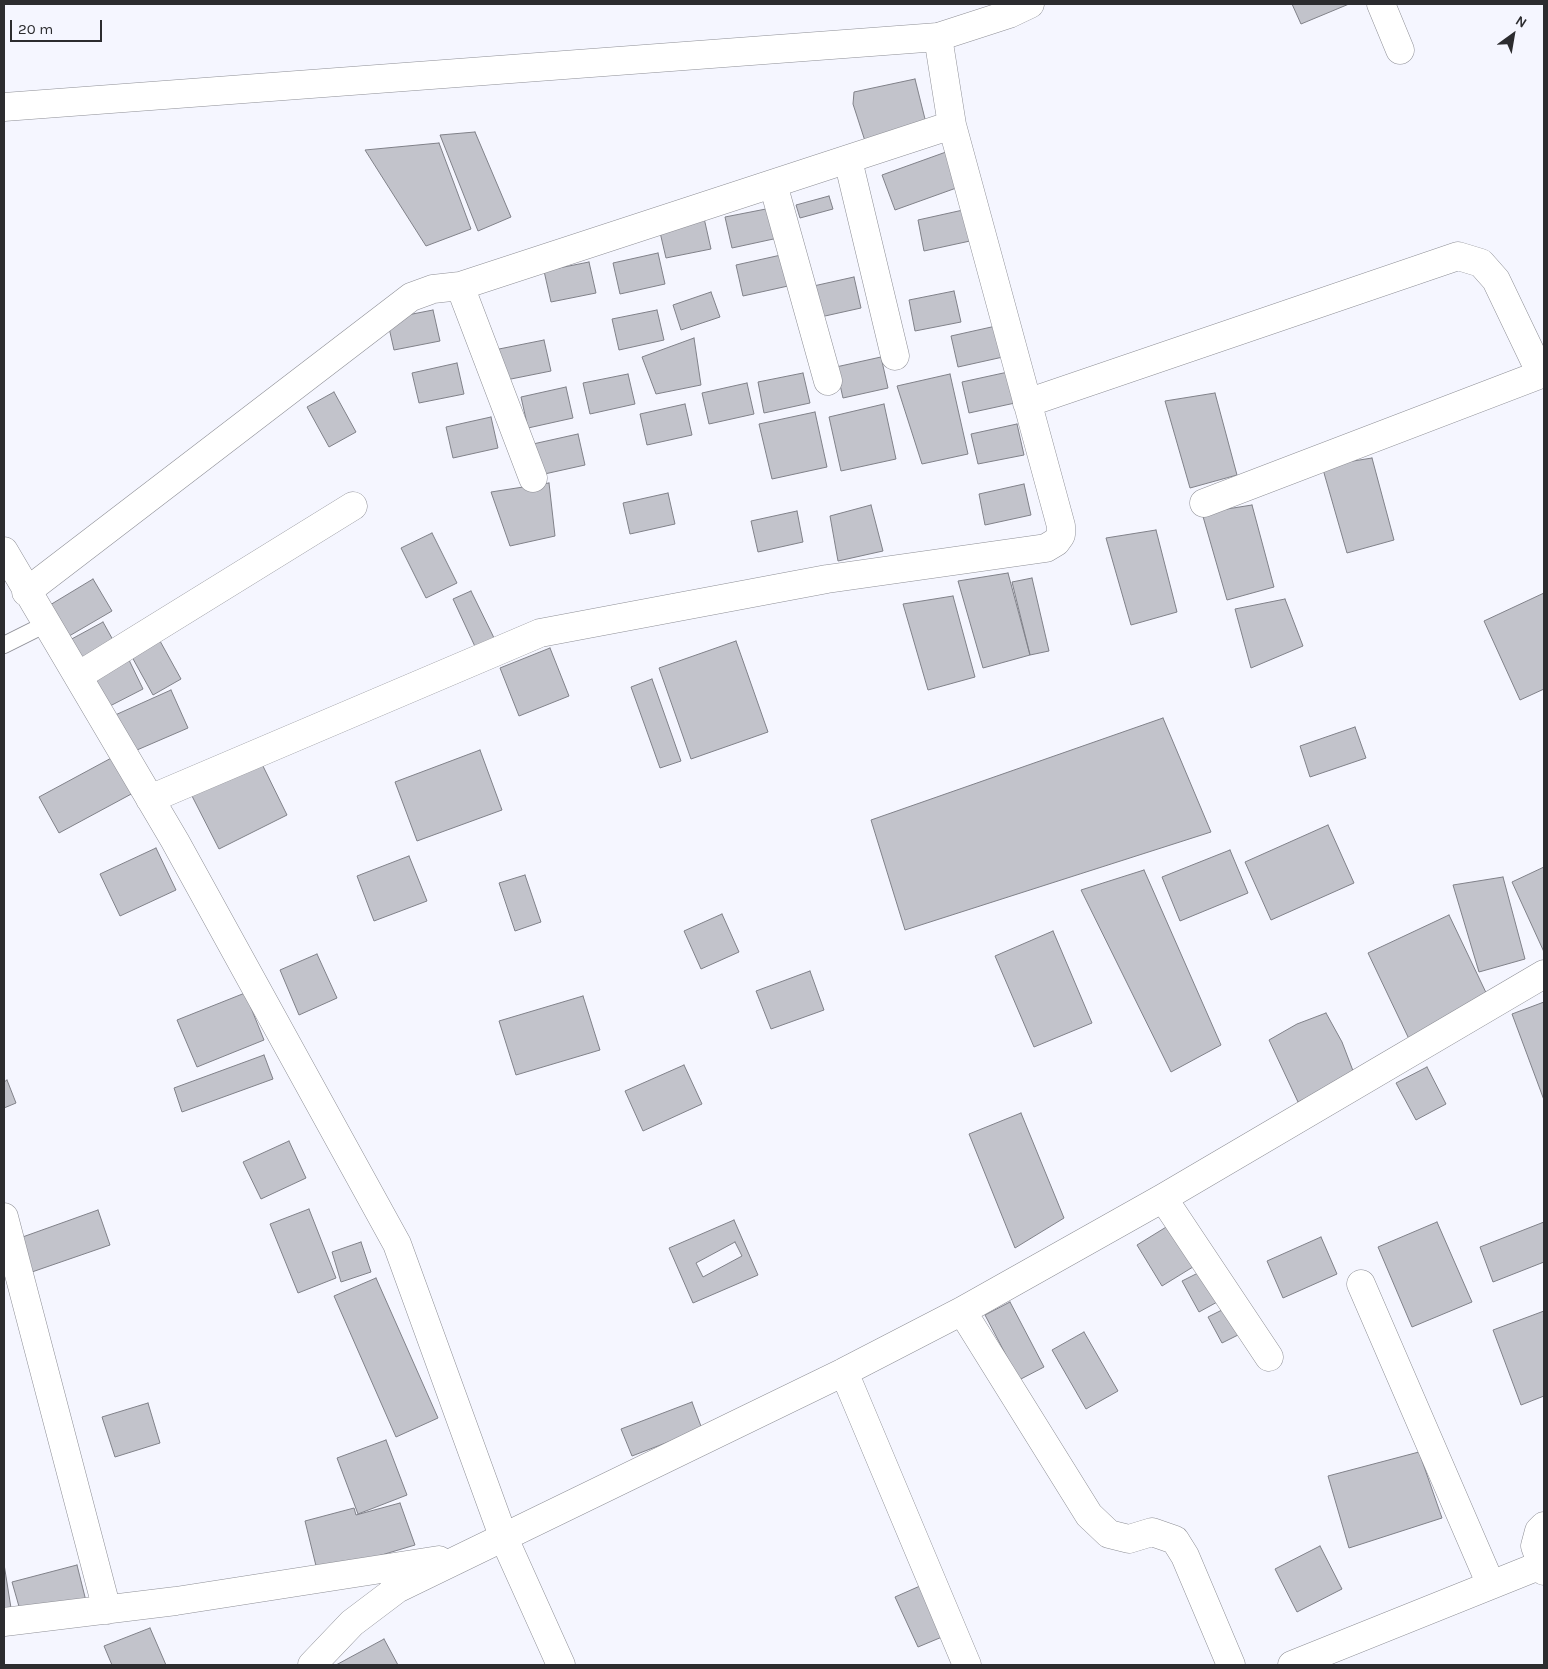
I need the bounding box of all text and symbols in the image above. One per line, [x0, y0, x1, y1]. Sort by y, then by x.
scale bar [12, 10, 105, 42]
north arrow [1488, 10, 1538, 60]
text: N [1512, 12, 1530, 32]
text: 20 m [18, 20, 53, 38]

